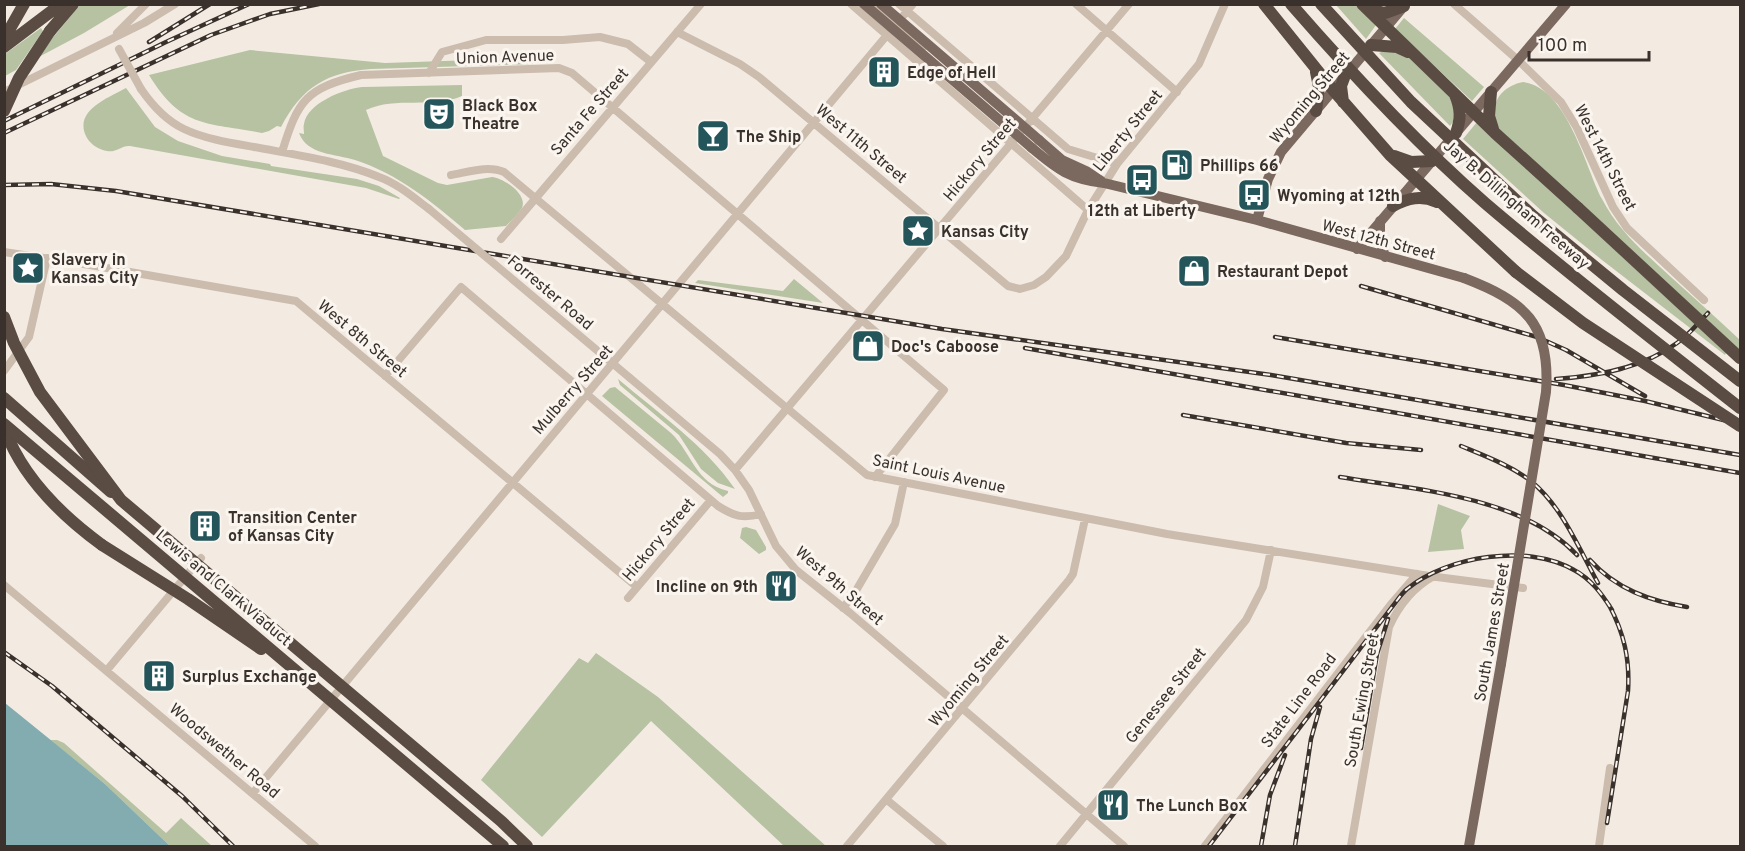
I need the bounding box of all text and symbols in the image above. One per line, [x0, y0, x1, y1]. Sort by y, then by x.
scale bar [1529, 24, 1649, 62]
text: 100 m [1538, 35, 1587, 58]
street label: Union Avenue [455, 46, 555, 70]
street label: Wyoming Street [1266, 48, 1355, 148]
building icon: Edge of Hell [866, 54, 902, 90]
place label: Edge of Hell [907, 64, 996, 84]
street label: Santa Fe Street [547, 65, 634, 160]
street label: Liberty Street [1089, 86, 1168, 176]
theatre icon: Black Box Theatre [421, 96, 457, 132]
place label: Black Box Theatre [462, 97, 537, 135]
street label: West 11th Street [811, 100, 911, 189]
street label: West 14th Street [1569, 101, 1640, 215]
street label: Hickory Street [940, 114, 1021, 206]
bar icon: The Ship [695, 118, 731, 154]
place label: The Ship [736, 128, 801, 148]
street label: Jay B. Dillingham Freeway [1439, 137, 1593, 274]
fuel station icon: Phillips 66 [1159, 147, 1195, 183]
place label: Phillips 66 [1200, 157, 1279, 177]
bus stop icon: 12th at Liberty [1124, 162, 1160, 198]
bus stop icon: Wyoming at 12th [1236, 177, 1272, 213]
place label: Wyoming at 12th [1277, 187, 1400, 207]
place label: 12th at Liberty [1088, 202, 1196, 222]
place icon: Kansas City [900, 213, 936, 249]
street label: West 12th Street [1319, 216, 1438, 266]
place label: Kansas City [941, 223, 1029, 243]
place icon: Slavery in Kansas City [10, 250, 46, 286]
place label: Slavery in Kansas City [51, 251, 139, 289]
street label: Forrester Road [503, 252, 597, 335]
shop icon: Restaurant Depot [1176, 253, 1212, 289]
place label: Restaurant Depot [1217, 263, 1348, 283]
street label: West 8th Street [313, 296, 411, 383]
shop icon: Doc's Caboose [850, 328, 886, 364]
place label: Doc's Caboose [891, 338, 999, 358]
street label: Mulberry Street [529, 341, 618, 439]
street label: Saint Louis Avenue [870, 451, 1007, 499]
street label: Hickory Street [619, 494, 700, 586]
building icon: Transition Center of Kansas City [187, 508, 223, 544]
place label: Transition Center of Kansas City [228, 509, 357, 547]
street label: Lewis and Clark Viaduct [151, 526, 295, 651]
street label: West 9th Street [790, 543, 887, 630]
street label: South James Street [1471, 561, 1515, 703]
restaurant icon: Incline on 9th [763, 568, 799, 604]
place label: Incline on 9th [656, 578, 758, 598]
street label: Wyoming Street [925, 631, 1014, 731]
street label: South Ewing Street [1341, 631, 1385, 769]
street label: Genessee Street [1122, 644, 1211, 748]
street label: State Line Road [1257, 650, 1342, 753]
building icon: Surplus Exchange [141, 658, 177, 694]
place label: Surplus Exchange [182, 668, 317, 688]
street label: Woodswether Road [164, 699, 283, 804]
restaurant icon: The Lunch Box [1095, 787, 1131, 823]
place label: The Lunch Box [1136, 797, 1247, 817]

